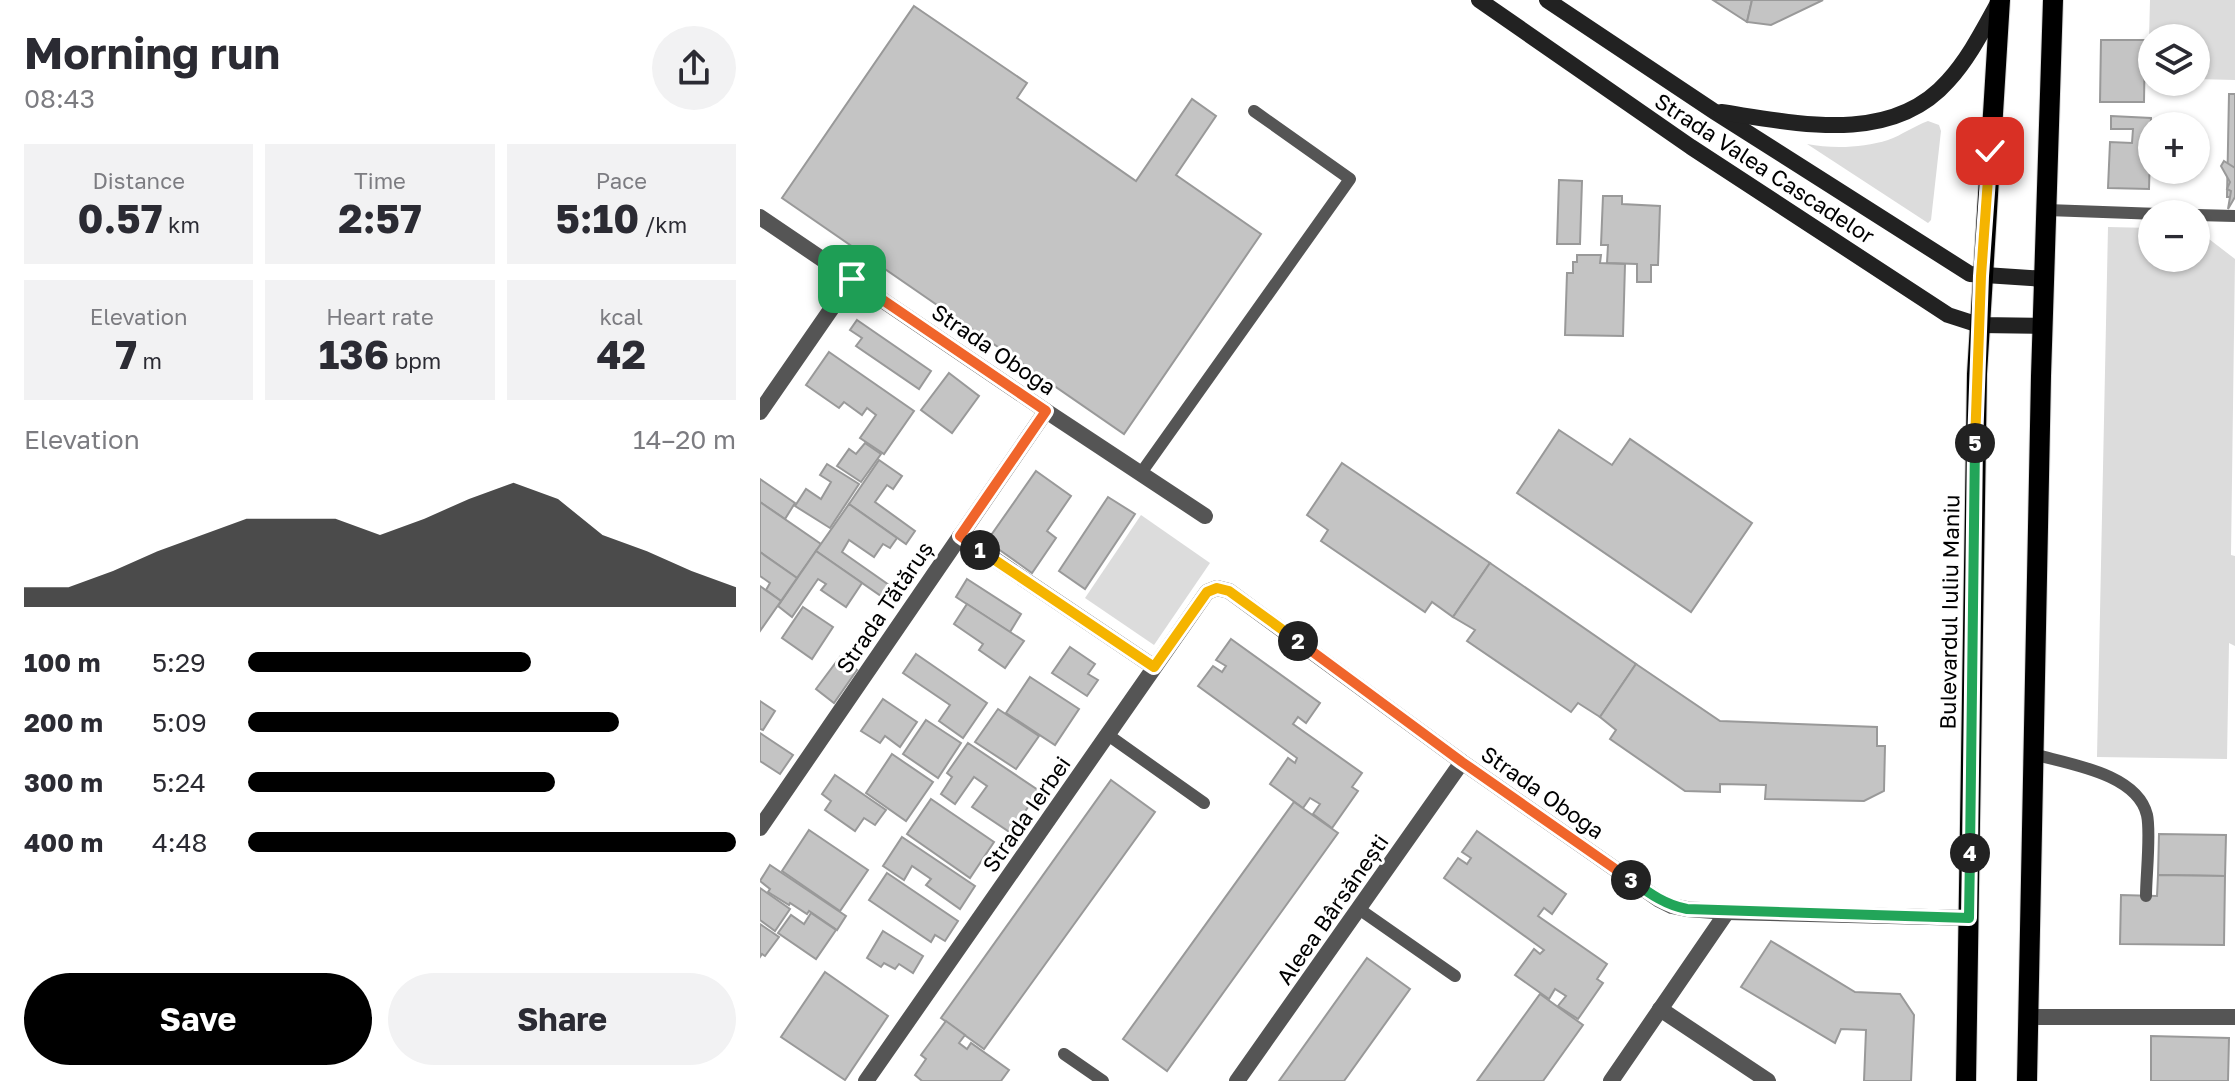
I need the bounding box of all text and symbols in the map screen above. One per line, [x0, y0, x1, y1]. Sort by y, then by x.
map controls [2138, 24, 2210, 272]
button: layers [2138, 24, 2210, 96]
text: Morning run [24, 26, 280, 79]
button: share [652, 26, 736, 110]
text: 08:43 [24, 83, 95, 114]
street label: Strada Valea Cascadelor [1650, 87, 1880, 249]
button: + [2138, 112, 2210, 184]
pin [1956, 117, 2024, 185]
icon: check [1968, 129, 2012, 173]
text: Distance [92, 167, 185, 194]
text: Time [354, 167, 406, 194]
text: Pace [596, 167, 647, 194]
text: 0.57 [77, 194, 162, 242]
text: 2:57 [338, 194, 422, 242]
text: 5:10 [555, 194, 639, 242]
button: − [2138, 200, 2210, 272]
text: km [162, 211, 200, 238]
text: /km [639, 211, 687, 238]
pin [818, 245, 886, 313]
icon: arrive [830, 257, 874, 301]
street label: Strada Oboga [927, 298, 1061, 400]
text: Elevation [90, 303, 188, 330]
text: Heart rate [326, 303, 434, 330]
text: kcal [600, 303, 643, 330]
text: 7 [115, 330, 137, 378]
text: 136 [319, 330, 389, 378]
text: 42 [597, 330, 646, 378]
text: m [137, 347, 162, 374]
text: bpm [389, 347, 441, 374]
pin: 5 [1955, 423, 1995, 463]
text: Elevation [24, 424, 140, 455]
text: 14–20 m [633, 424, 736, 455]
text: 5 [1968, 429, 1982, 456]
street label: Bulevardul Iuliu Maniu [1933, 494, 1965, 730]
pin: 1 [960, 530, 1000, 570]
street label: Strada Tătăruș [830, 536, 938, 678]
text: 1 [974, 536, 986, 563]
pin: 2 [1278, 621, 1318, 661]
text: 2 [1291, 627, 1305, 654]
text: 100 m [24, 647, 100, 678]
text: 5:29 [152, 647, 206, 678]
text: 200 m [24, 707, 103, 738]
text: 5:09 [152, 707, 207, 738]
street label: Strada Oboga [1476, 740, 1610, 844]
street label: Strada Ierbei [976, 751, 1076, 877]
text: 300 m [24, 767, 103, 798]
text: 5:24 [152, 767, 206, 798]
text: 400 m [24, 827, 103, 858]
text: 4:48 [152, 827, 207, 858]
street label: Aleea Bârsănești [1270, 829, 1394, 989]
pin: 4 [1950, 833, 1990, 873]
text: 4 [1963, 839, 1977, 866]
pin: 3 [1611, 860, 1651, 900]
text: 3 [1624, 866, 1638, 893]
button: Save [24, 973, 372, 1065]
button: Share [388, 973, 736, 1065]

